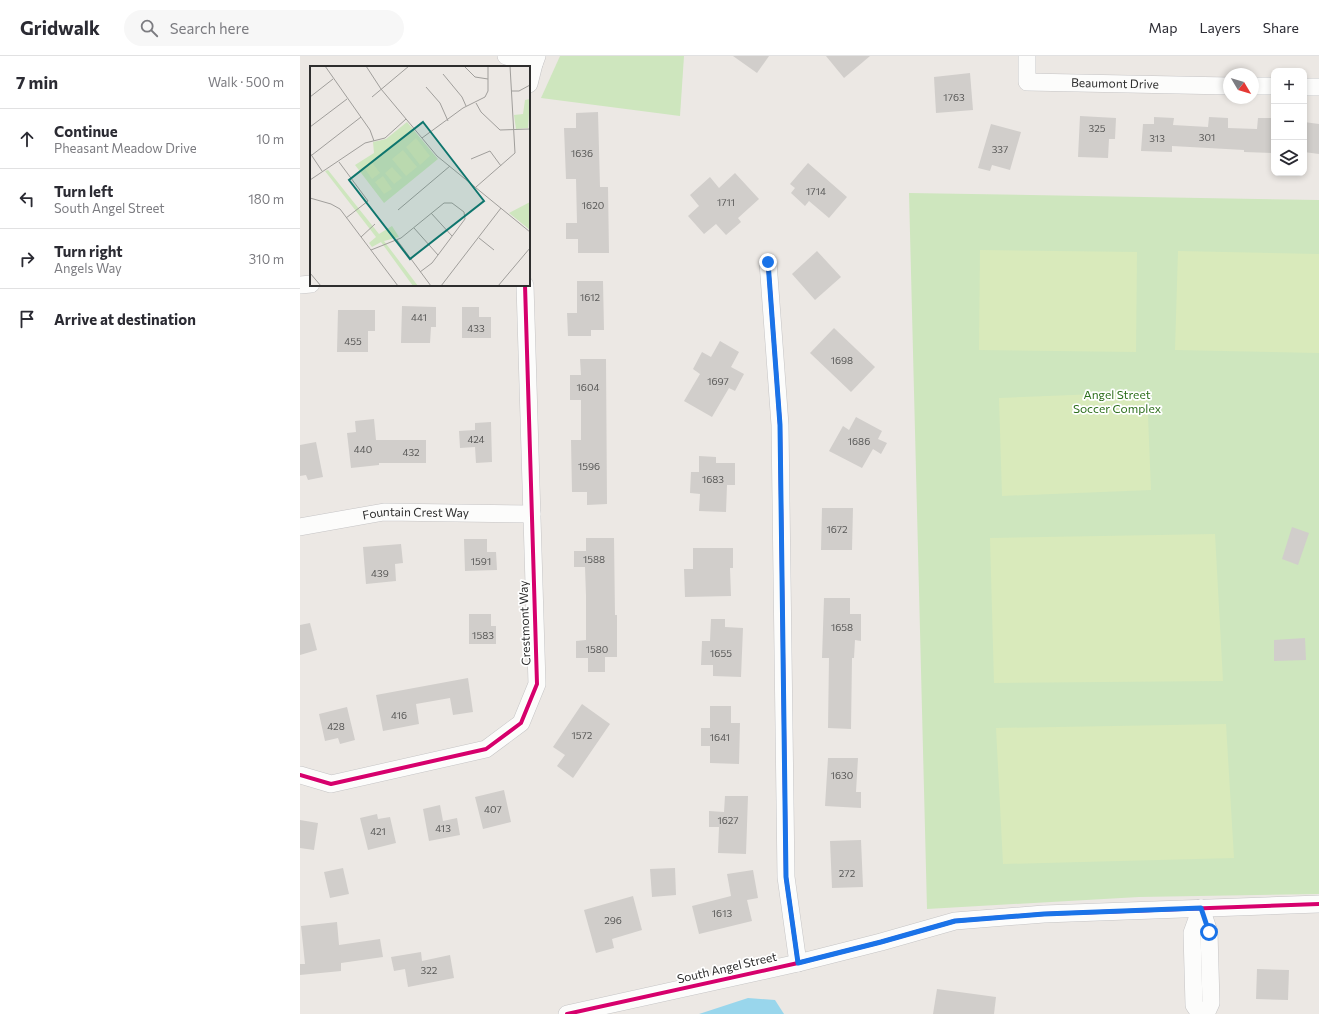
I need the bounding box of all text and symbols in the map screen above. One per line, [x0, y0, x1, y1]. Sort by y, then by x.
search box [124, 10, 404, 46]
text: Gridwalk [20, 16, 100, 39]
icon: search [138, 17, 160, 39]
text: Search here [170, 19, 249, 37]
text: Map [1149, 19, 1177, 36]
text: Layers [1199, 19, 1241, 36]
text: Share [1263, 19, 1299, 36]
inset map [310, 66, 530, 286]
north arrow [1223, 68, 1259, 104]
map controls [1271, 68, 1307, 176]
button: + [1271, 68, 1307, 104]
text: 7 min [16, 72, 58, 93]
text: Walk · 500 m [208, 74, 284, 90]
street label: Beaumont Drive [1071, 75, 1159, 91]
house number: 1763 [943, 91, 965, 103]
button: − [1271, 104, 1307, 140]
text: Continue [54, 122, 118, 140]
house number: 325 [1089, 122, 1106, 134]
icon: ahead [16, 128, 38, 150]
text: 10 m [256, 131, 284, 147]
house number: 301 [1199, 131, 1215, 143]
house number: 313 [1149, 132, 1165, 144]
text: Pheasant Meadow Drive [54, 140, 197, 156]
button: layers [1271, 140, 1307, 176]
house number: 337 [992, 143, 1008, 155]
house number: 1636 [571, 147, 593, 159]
text: Turn left [54, 182, 113, 200]
house number: 1714 [806, 185, 826, 197]
icon: left [16, 188, 38, 210]
text: 180 m [248, 191, 284, 207]
house number: 1711 [717, 196, 735, 208]
house number: 1620 [582, 199, 604, 211]
text: South Angel Street [54, 200, 165, 216]
text: Turn right [54, 242, 123, 260]
icon: right [16, 248, 38, 270]
text: 310 m [249, 251, 284, 267]
route end [759, 253, 777, 271]
text: Angels Way [54, 260, 122, 276]
house number: 1612 [580, 291, 601, 303]
icon: arrive [16, 308, 38, 330]
text: Arrive at destination [54, 310, 196, 328]
house number: 441 [411, 311, 427, 323]
house number: 433 [467, 322, 485, 334]
house number: 455 [344, 335, 362, 347]
house number: 1698 [831, 354, 853, 366]
house number: 1697 [707, 375, 729, 387]
house number: 1604 [577, 381, 599, 393]
park label: Angel Street Soccer Complex [1073, 387, 1162, 415]
house number: 424 [467, 433, 485, 445]
house number: 1686 [848, 435, 870, 447]
house number: 440 [354, 443, 372, 455]
house number: 432 [402, 446, 420, 458]
house number: 1596 [578, 460, 600, 472]
house number: 1683 [702, 473, 724, 485]
street label: Fountain Crest Way [361, 504, 469, 522]
house number: 1672 [826, 523, 848, 535]
house number: 1588 [583, 553, 605, 565]
house number: 1591 [471, 555, 491, 567]
house number: 439 [371, 567, 389, 579]
street label: Crestmont Way [516, 580, 532, 666]
house number: 1658 [831, 621, 853, 633]
house number: 1583 [472, 629, 494, 641]
house number: 1580 [586, 643, 608, 655]
house number: 1655 [710, 647, 732, 659]
house number: 416 [391, 709, 407, 721]
house number: 428 [327, 720, 345, 732]
house number: 1572 [572, 729, 593, 741]
house number: 1641 [710, 731, 730, 743]
house number: 1630 [831, 769, 853, 781]
house number: 407 [484, 803, 502, 815]
house number: 1627 [717, 814, 739, 826]
house number: 413 [435, 822, 451, 834]
house number: 421 [370, 825, 386, 837]
house number: 272 [839, 867, 856, 879]
house number: 1613 [712, 907, 732, 919]
house number: 296 [604, 914, 622, 926]
route start [1200, 923, 1218, 941]
street label: South Angel Street [675, 949, 778, 985]
house number: 322 [421, 964, 438, 976]

